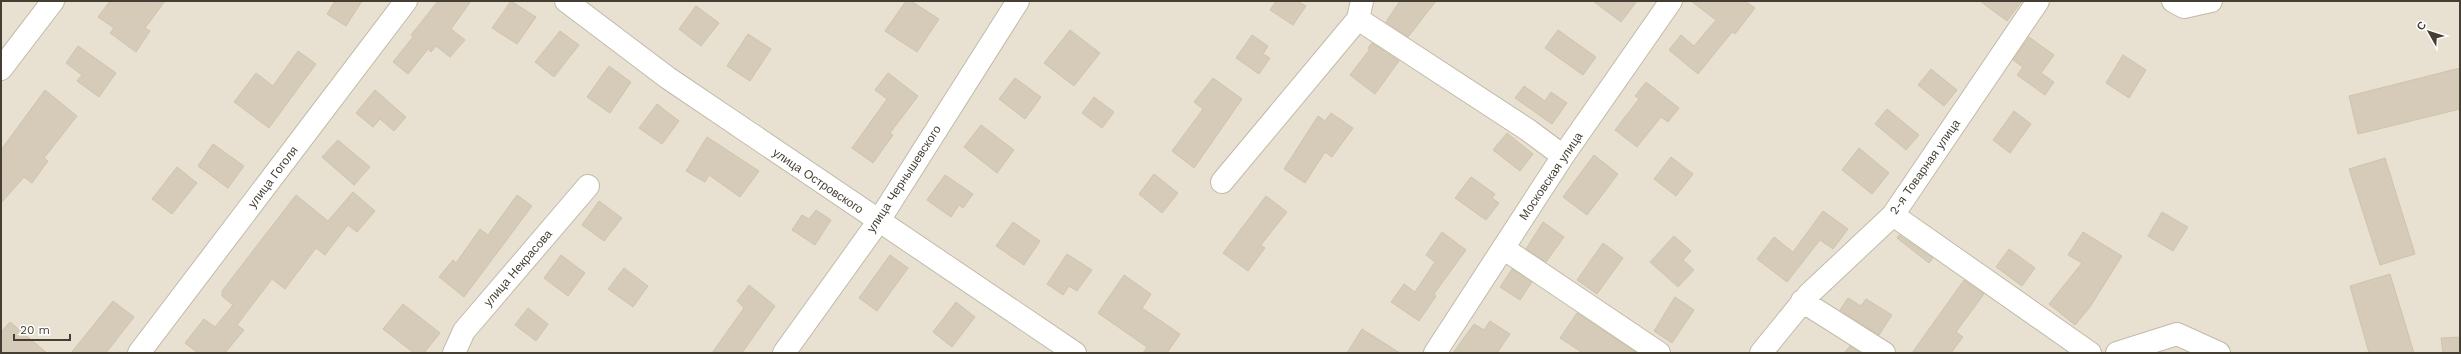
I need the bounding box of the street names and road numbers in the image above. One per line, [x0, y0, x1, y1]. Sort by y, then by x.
street label: 2-я Товарная улица [1887, 116, 1963, 217]
street label: улица Чернышевского [864, 122, 944, 235]
street label: Московская улица [1516, 129, 1586, 223]
street label: улица Гоголя [245, 143, 301, 211]
street label: улица Островского [770, 145, 866, 217]
street label: улица Некрасова [481, 227, 555, 309]

